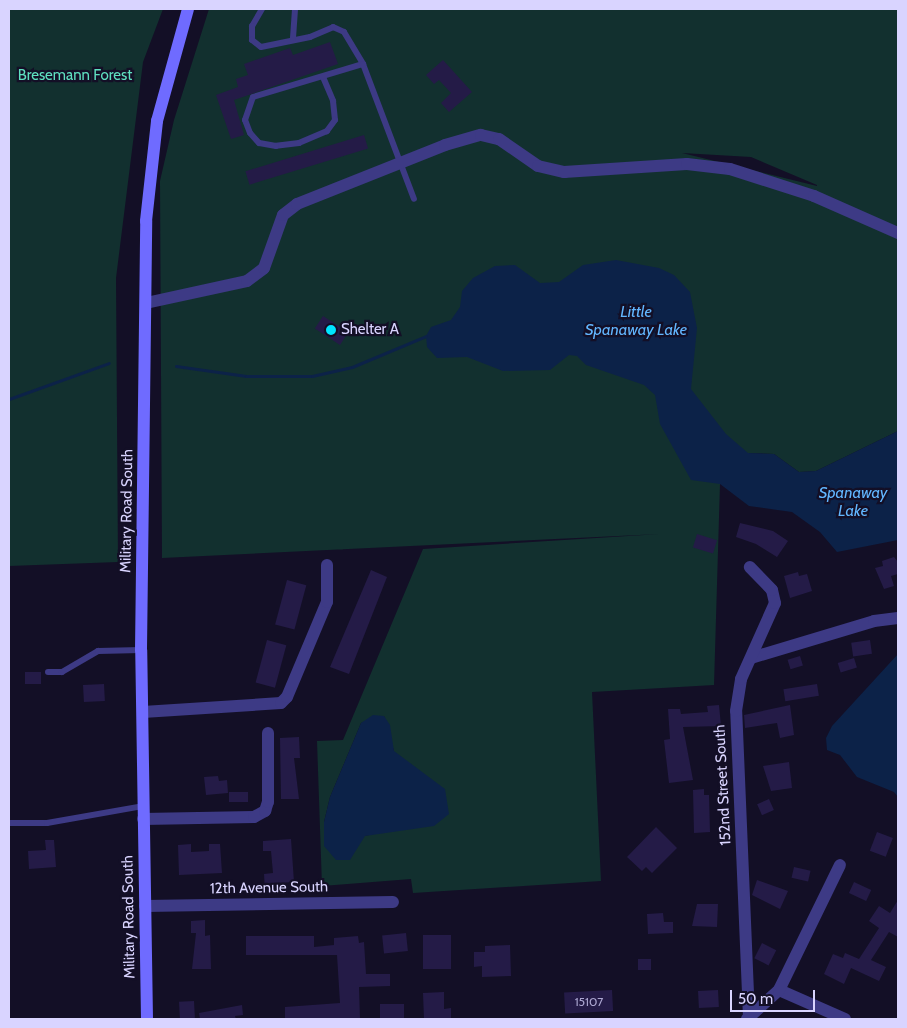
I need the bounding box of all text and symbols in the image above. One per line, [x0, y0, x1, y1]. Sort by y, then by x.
park label: Bresemann Forest [18, 67, 132, 85]
water label: Little Spanaway Lake [585, 302, 687, 340]
place label: Shelter A [341, 321, 399, 339]
marker: Shelter A [325, 324, 337, 336]
street label: Military Road South [117, 449, 137, 573]
water label: Spanaway Lake [819, 483, 887, 521]
street label: 152nd Street South [711, 724, 735, 846]
street label: Military Road South [119, 855, 139, 979]
street label: 12th Avenue South [210, 878, 328, 898]
scale bar [732, 980, 817, 1012]
text: 50 m [738, 990, 773, 1008]
house number: 15107 [575, 995, 603, 1009]

